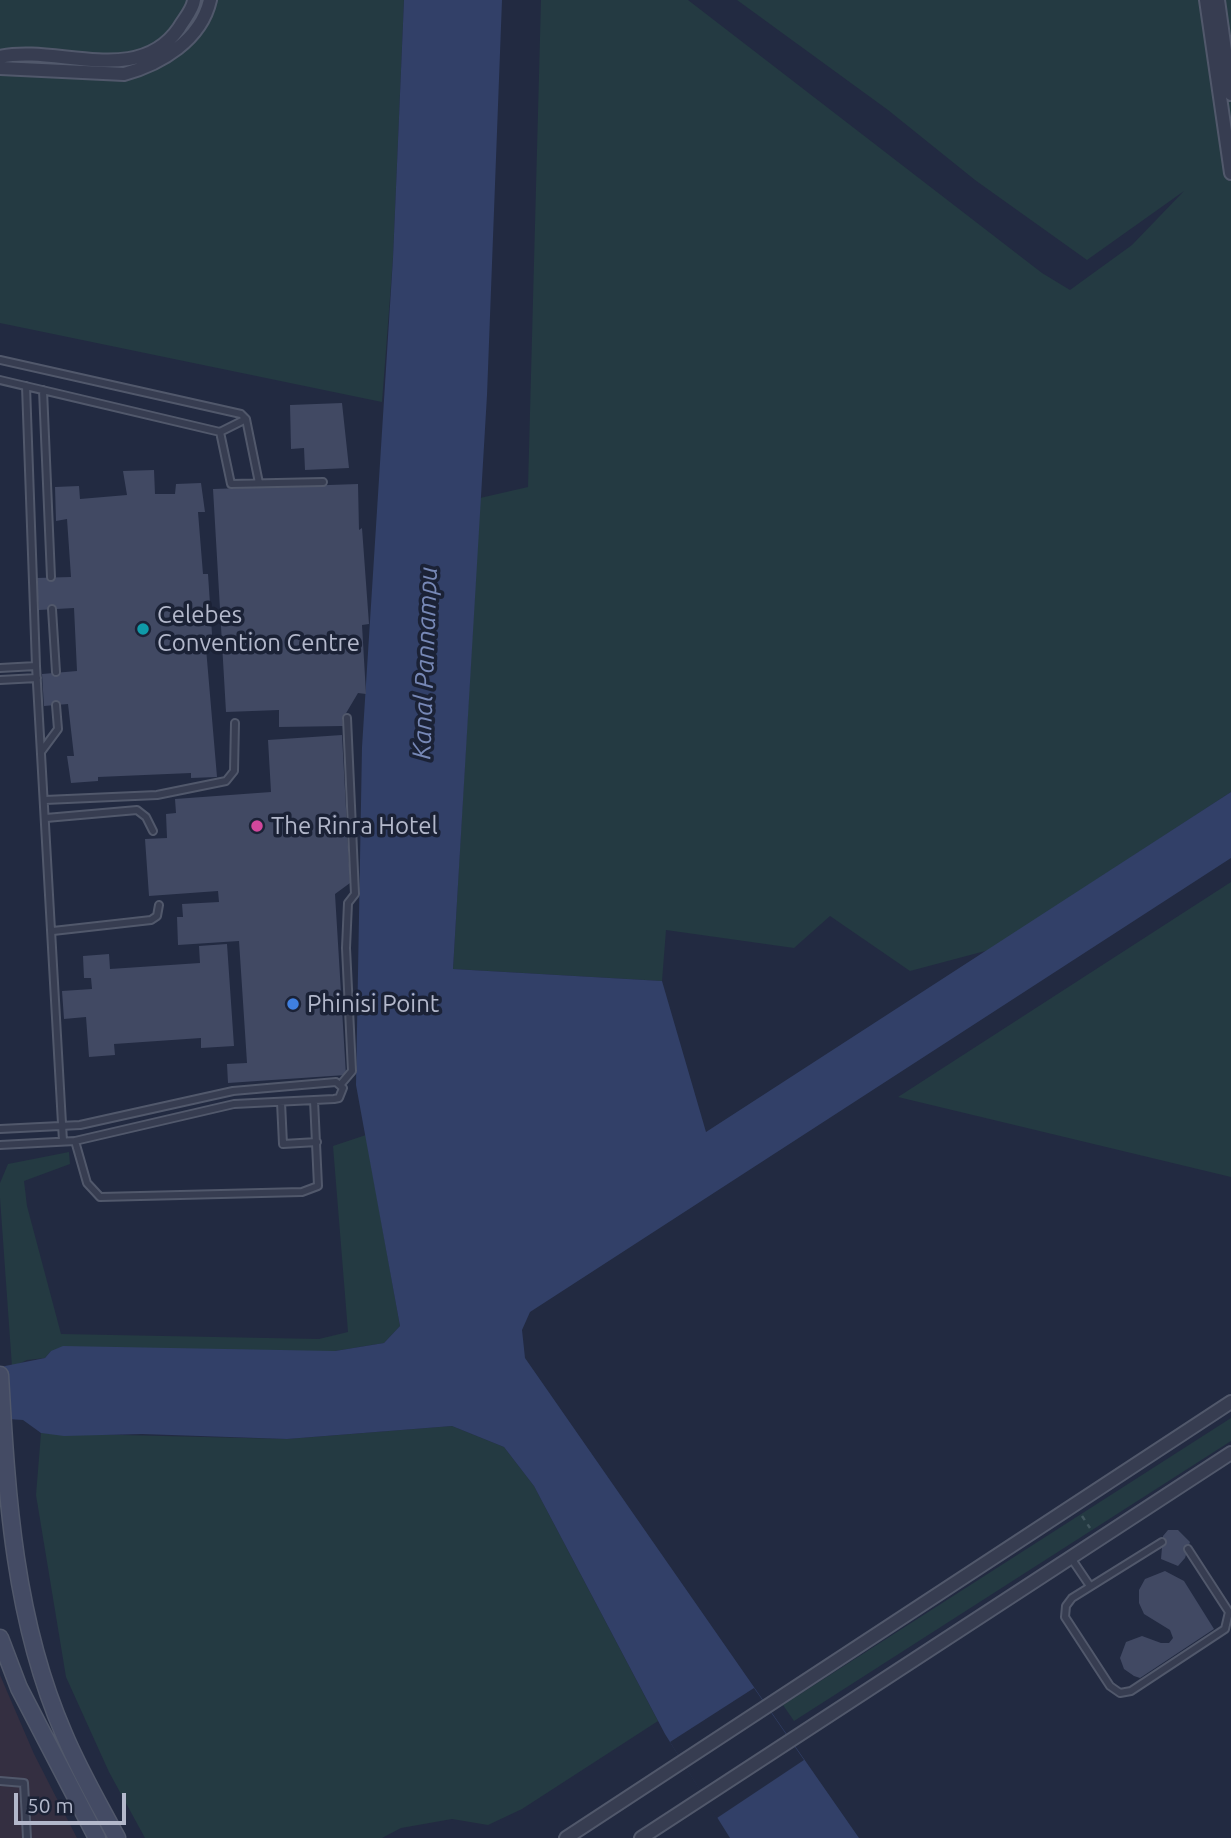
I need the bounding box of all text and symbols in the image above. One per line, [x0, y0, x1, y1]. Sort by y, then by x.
water label: Kanal Pannampu [406, 566, 444, 760]
place label: Celebes Convention Centre [157, 601, 360, 657]
marker: Celebes Convention Centre [135, 621, 151, 637]
place label: The Rinra Hotel [271, 812, 438, 840]
marker: The Rinra Hotel [249, 818, 265, 834]
place label: Phinisi Point [307, 990, 439, 1018]
marker: Phinisi Point [285, 996, 301, 1012]
scale bar [18, 1778, 130, 1822]
text: 50 m [27, 1793, 74, 1817]

